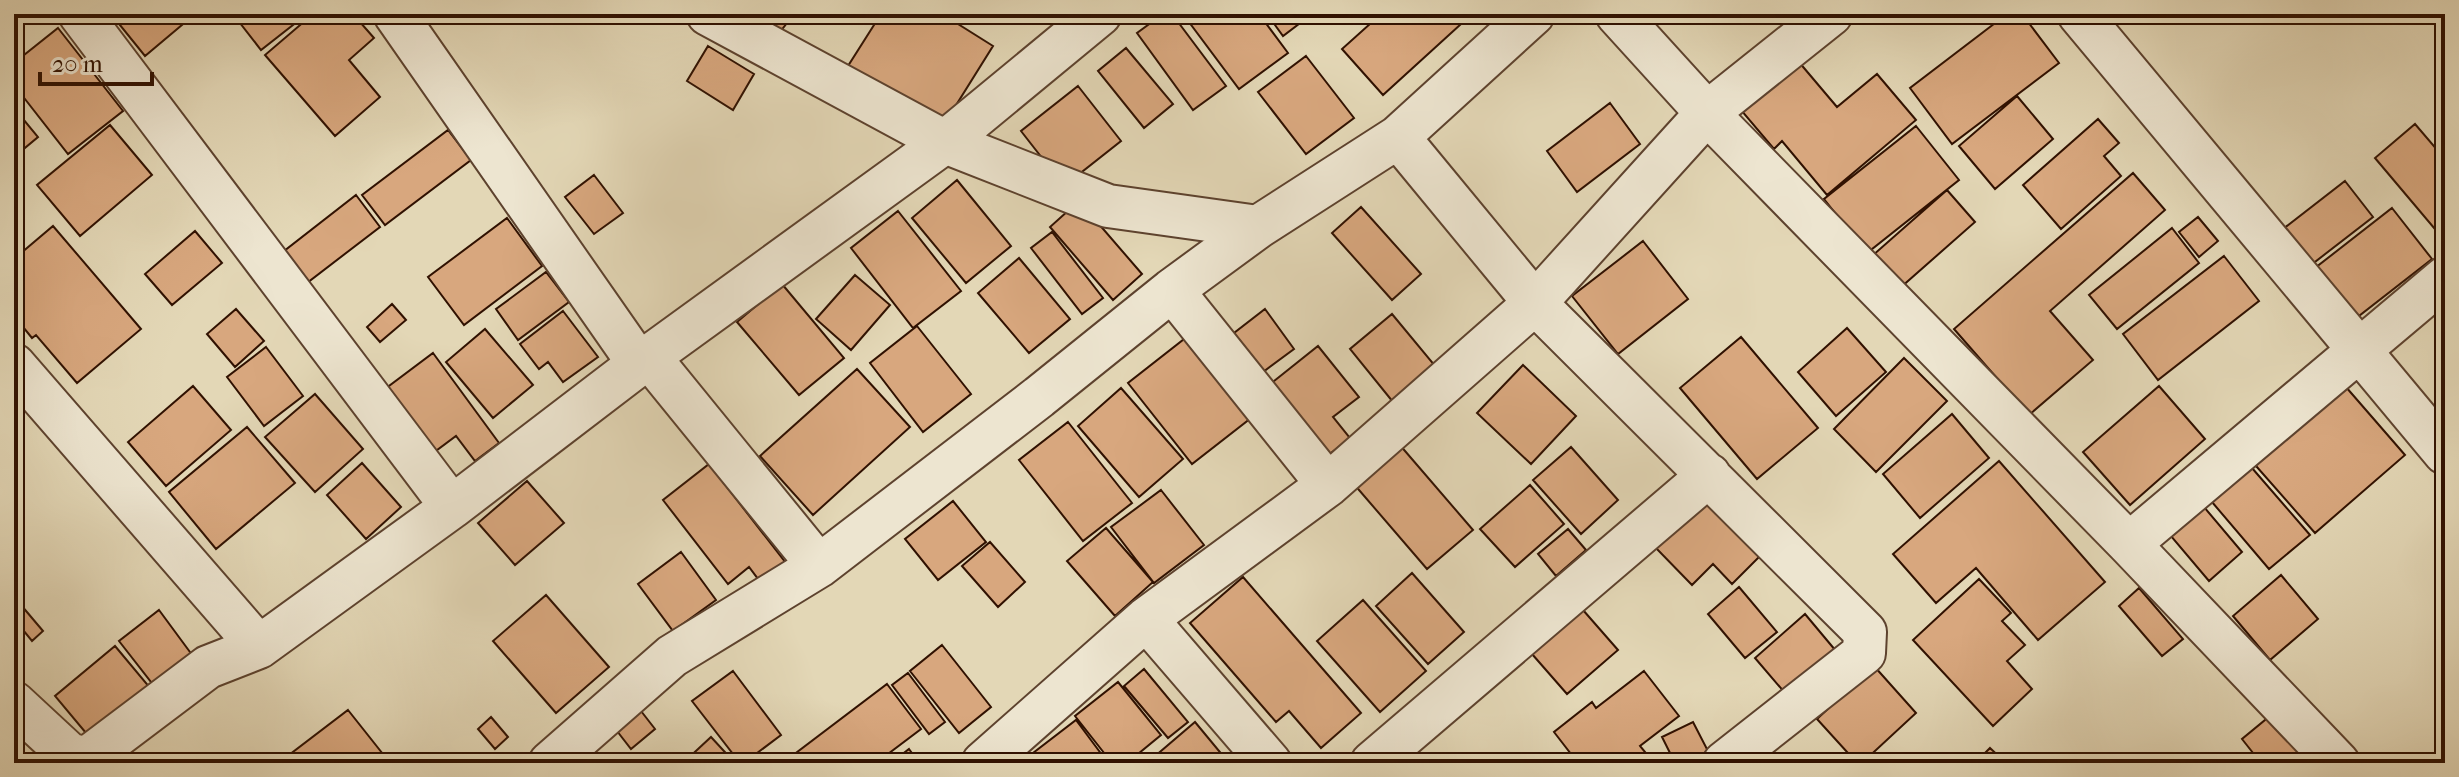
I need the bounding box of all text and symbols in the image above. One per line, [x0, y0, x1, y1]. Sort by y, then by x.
scale bar [40, 36, 152, 86]
text: 20 m [52, 50, 103, 78]

